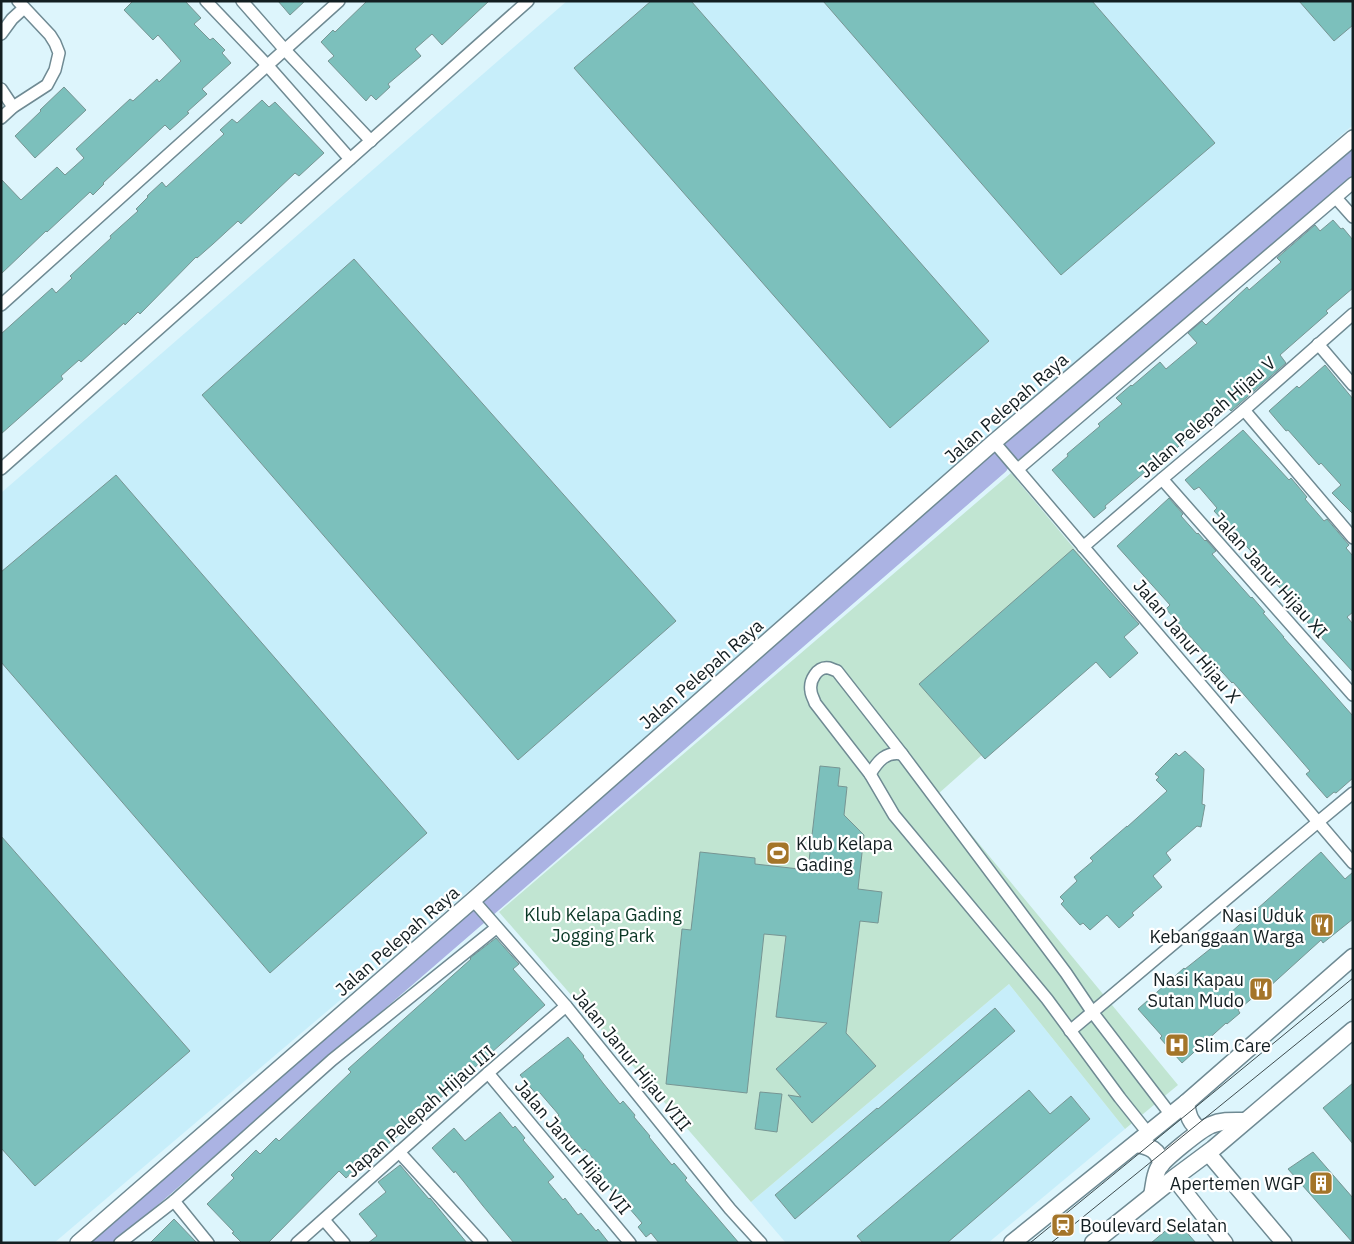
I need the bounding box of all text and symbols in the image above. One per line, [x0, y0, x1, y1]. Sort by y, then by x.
street label: Jalan Pelepah Raya [939, 348, 1073, 468]
street label: Jalan Pelepah Hijau V [1134, 351, 1280, 483]
street label: Jalan Janur Hijau XI [1207, 507, 1333, 643]
street label: Jalan Janur Hijau X [1128, 574, 1246, 708]
street label: Jalan Pelepah Raya [634, 614, 768, 734]
place label: Klub Kelapa Gading [796, 832, 893, 876]
sports icon: Klub Kelapa Gading [765, 840, 791, 866]
street label: Jalan Pelepah Raya [330, 881, 464, 1001]
park label: Klub Kelapa Gading Jogging Park [524, 903, 682, 947]
place label: Nasi Uduk Kebanggaan Warga [1149, 904, 1305, 948]
restaurant icon: Nasi Uduk Kebanggaan Warga [1309, 912, 1335, 938]
place label: Nasi Kapau Sutan Mudo [1148, 968, 1244, 1012]
restaurant icon: Nasi Kapau Sutan Mudo [1248, 976, 1274, 1002]
street label: Jalan Janur Hijau VIII [568, 984, 696, 1136]
hospital icon: Slim Care [1164, 1032, 1190, 1058]
place label: Slim Care [1194, 1034, 1271, 1057]
street label: Japan Pelepah Hijau III [341, 1040, 499, 1182]
street label: Jalan Janur Hijau VII [510, 1075, 636, 1219]
building icon: Apertemen WGP [1308, 1170, 1334, 1196]
place label: Apertemen WGP [1170, 1172, 1304, 1195]
station icon: Boulevard Selatan [1050, 1212, 1076, 1238]
place label: Boulevard Selatan [1080, 1214, 1227, 1237]

